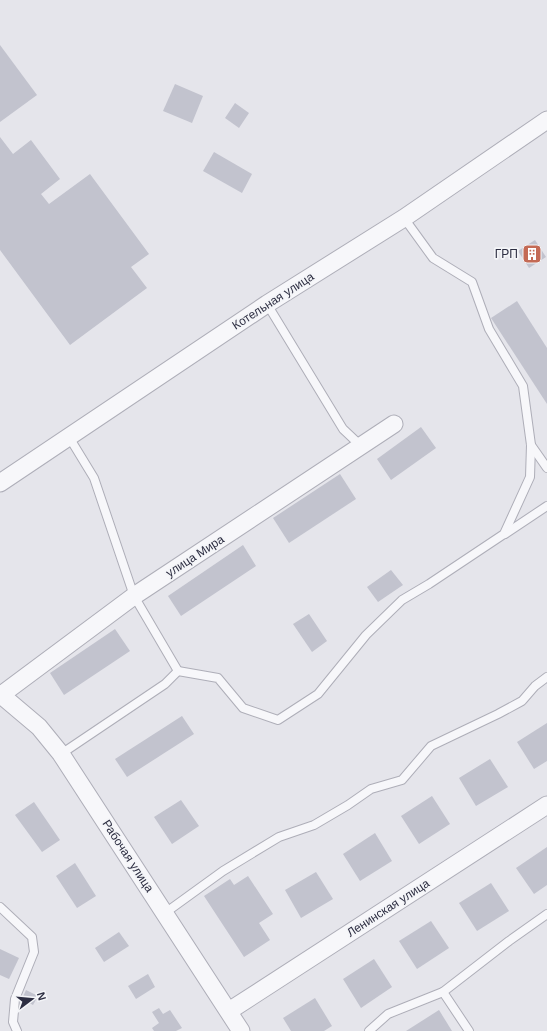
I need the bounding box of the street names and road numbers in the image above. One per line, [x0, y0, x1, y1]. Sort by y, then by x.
street label: Котельная улица [230, 269, 317, 333]
street label: улица Мира [163, 532, 227, 580]
street label: Рабочая улица [99, 817, 157, 895]
street label: Ленинская улица [344, 876, 432, 940]

